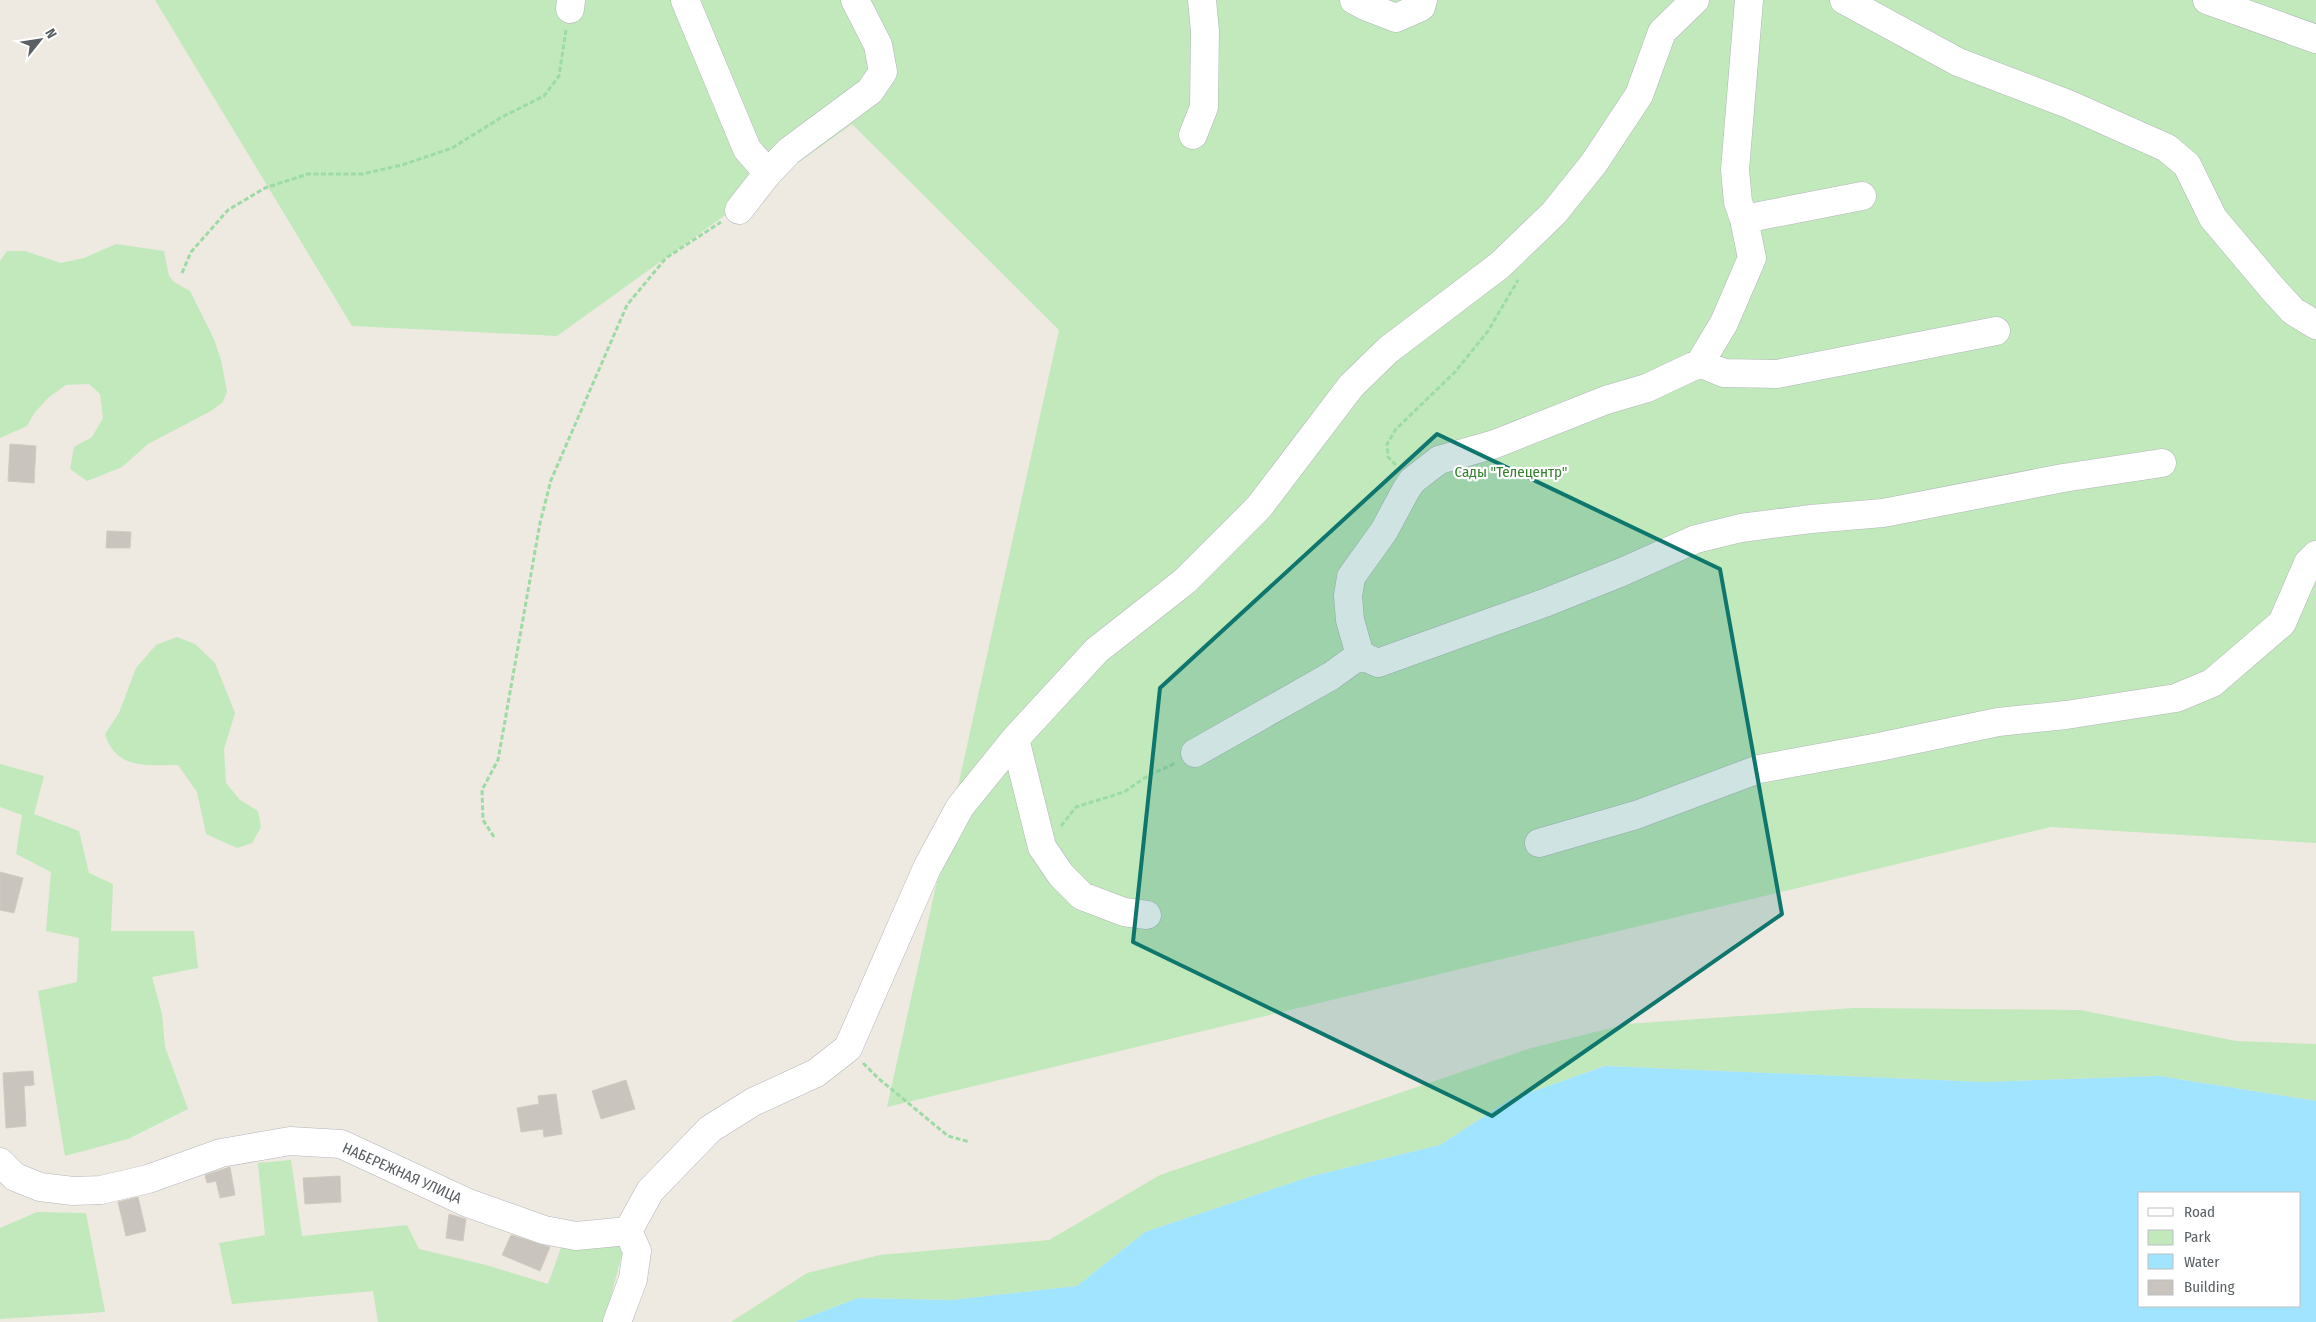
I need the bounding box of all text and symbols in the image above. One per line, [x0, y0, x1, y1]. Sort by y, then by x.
north arrow [15, 15, 65, 65]
text: N [41, 26, 60, 42]
park label: Сады "Телецентр" [1455, 463, 1567, 481]
street label: НАБЕРЕЖНАЯ УЛИЦА [340, 1139, 464, 1207]
legend [2138, 1192, 2301, 1307]
text: Road [2184, 1203, 2215, 1221]
text: Park [2184, 1228, 2211, 1246]
text: Water [2184, 1253, 2220, 1271]
text: Building [2184, 1278, 2235, 1296]

